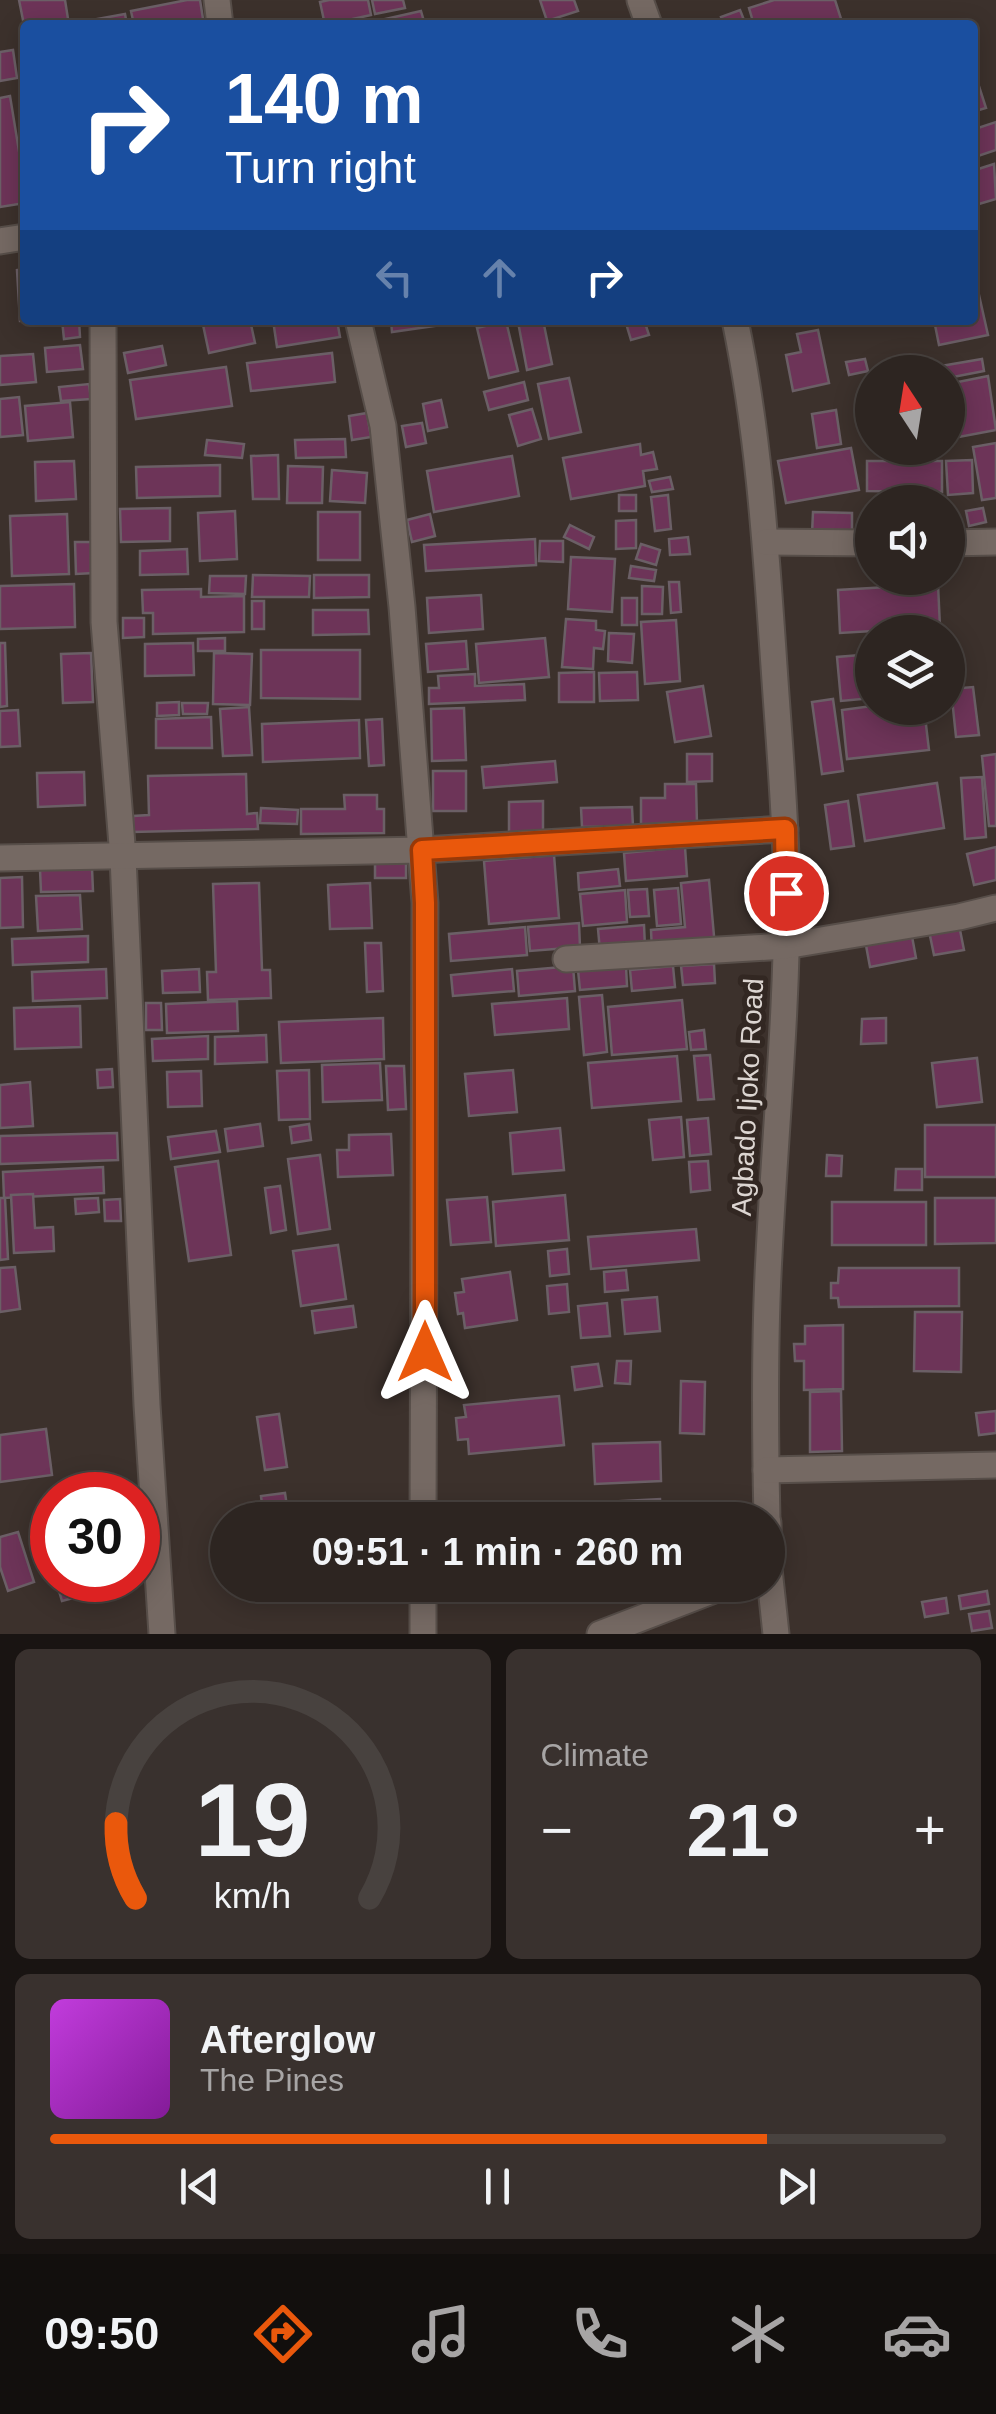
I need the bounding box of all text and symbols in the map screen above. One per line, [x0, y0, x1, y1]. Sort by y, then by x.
icon: right [60, 60, 190, 190]
text: 140 m [225, 60, 423, 138]
text: Turn right [225, 142, 416, 193]
icon: left [367, 250, 422, 305]
icon: ahead [472, 250, 527, 305]
icon: right [577, 250, 632, 305]
north arrow [855, 355, 965, 465]
map controls [855, 355, 965, 725]
button: sound [855, 485, 965, 595]
button: layers [855, 615, 965, 725]
pin [744, 851, 829, 936]
icon: arrive [759, 866, 814, 921]
street label: Agbado Ijoko Road [726, 977, 769, 1217]
position arrow [373, 1300, 477, 1404]
speed limit sign: 30 [30, 1472, 160, 1602]
text: 09:51 · 1 min · 260 m [312, 1531, 683, 1573]
text: Climate [541, 1737, 649, 1773]
text: 19 [195, 1762, 311, 1878]
text: 21° [687, 1788, 800, 1872]
text: − [541, 1799, 573, 1861]
text: + [914, 1799, 946, 1861]
text: km/h [214, 1876, 291, 1916]
text: Afterglow [200, 2019, 375, 2061]
text: The Pines [200, 2062, 344, 2098]
icon: previous [172, 2159, 227, 2214]
icon: pause [470, 2159, 525, 2214]
icon: next [769, 2159, 824, 2214]
icon: directions [248, 2299, 318, 2369]
icon: music [406, 2299, 476, 2369]
icon: phone [565, 2299, 635, 2369]
icon: climate [723, 2299, 793, 2369]
icon: car [882, 2299, 952, 2369]
text: 09:50 [44, 2308, 159, 2359]

